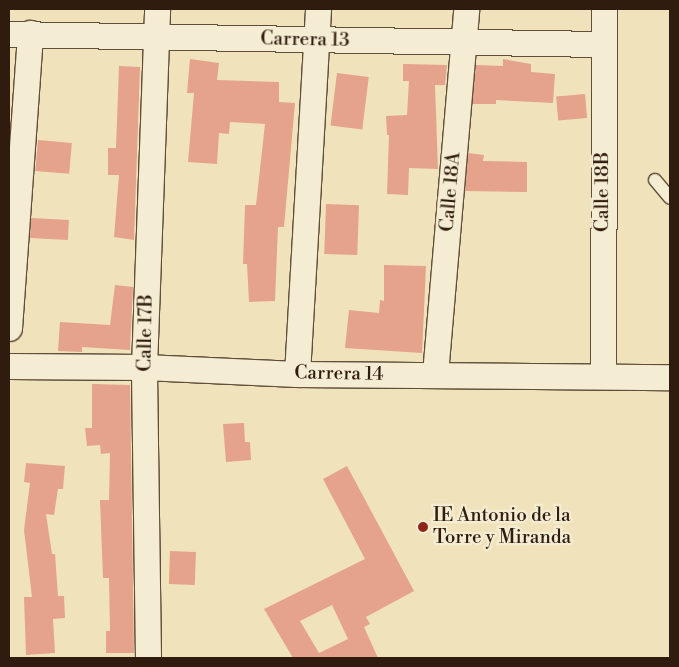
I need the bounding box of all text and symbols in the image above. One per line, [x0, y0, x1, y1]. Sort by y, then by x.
street label: Carrera 13 [260, 28, 350, 52]
street label: Calle 18A [436, 151, 466, 233]
street label: Calle 18B [592, 152, 614, 232]
street label: Calle 17B [134, 294, 158, 372]
street label: Carrera 14 [294, 362, 384, 386]
place label: IE Antonio de la Torre y Miranda [433, 505, 571, 549]
marker: IE Antonio de la Torre y Miranda [417, 521, 429, 533]

